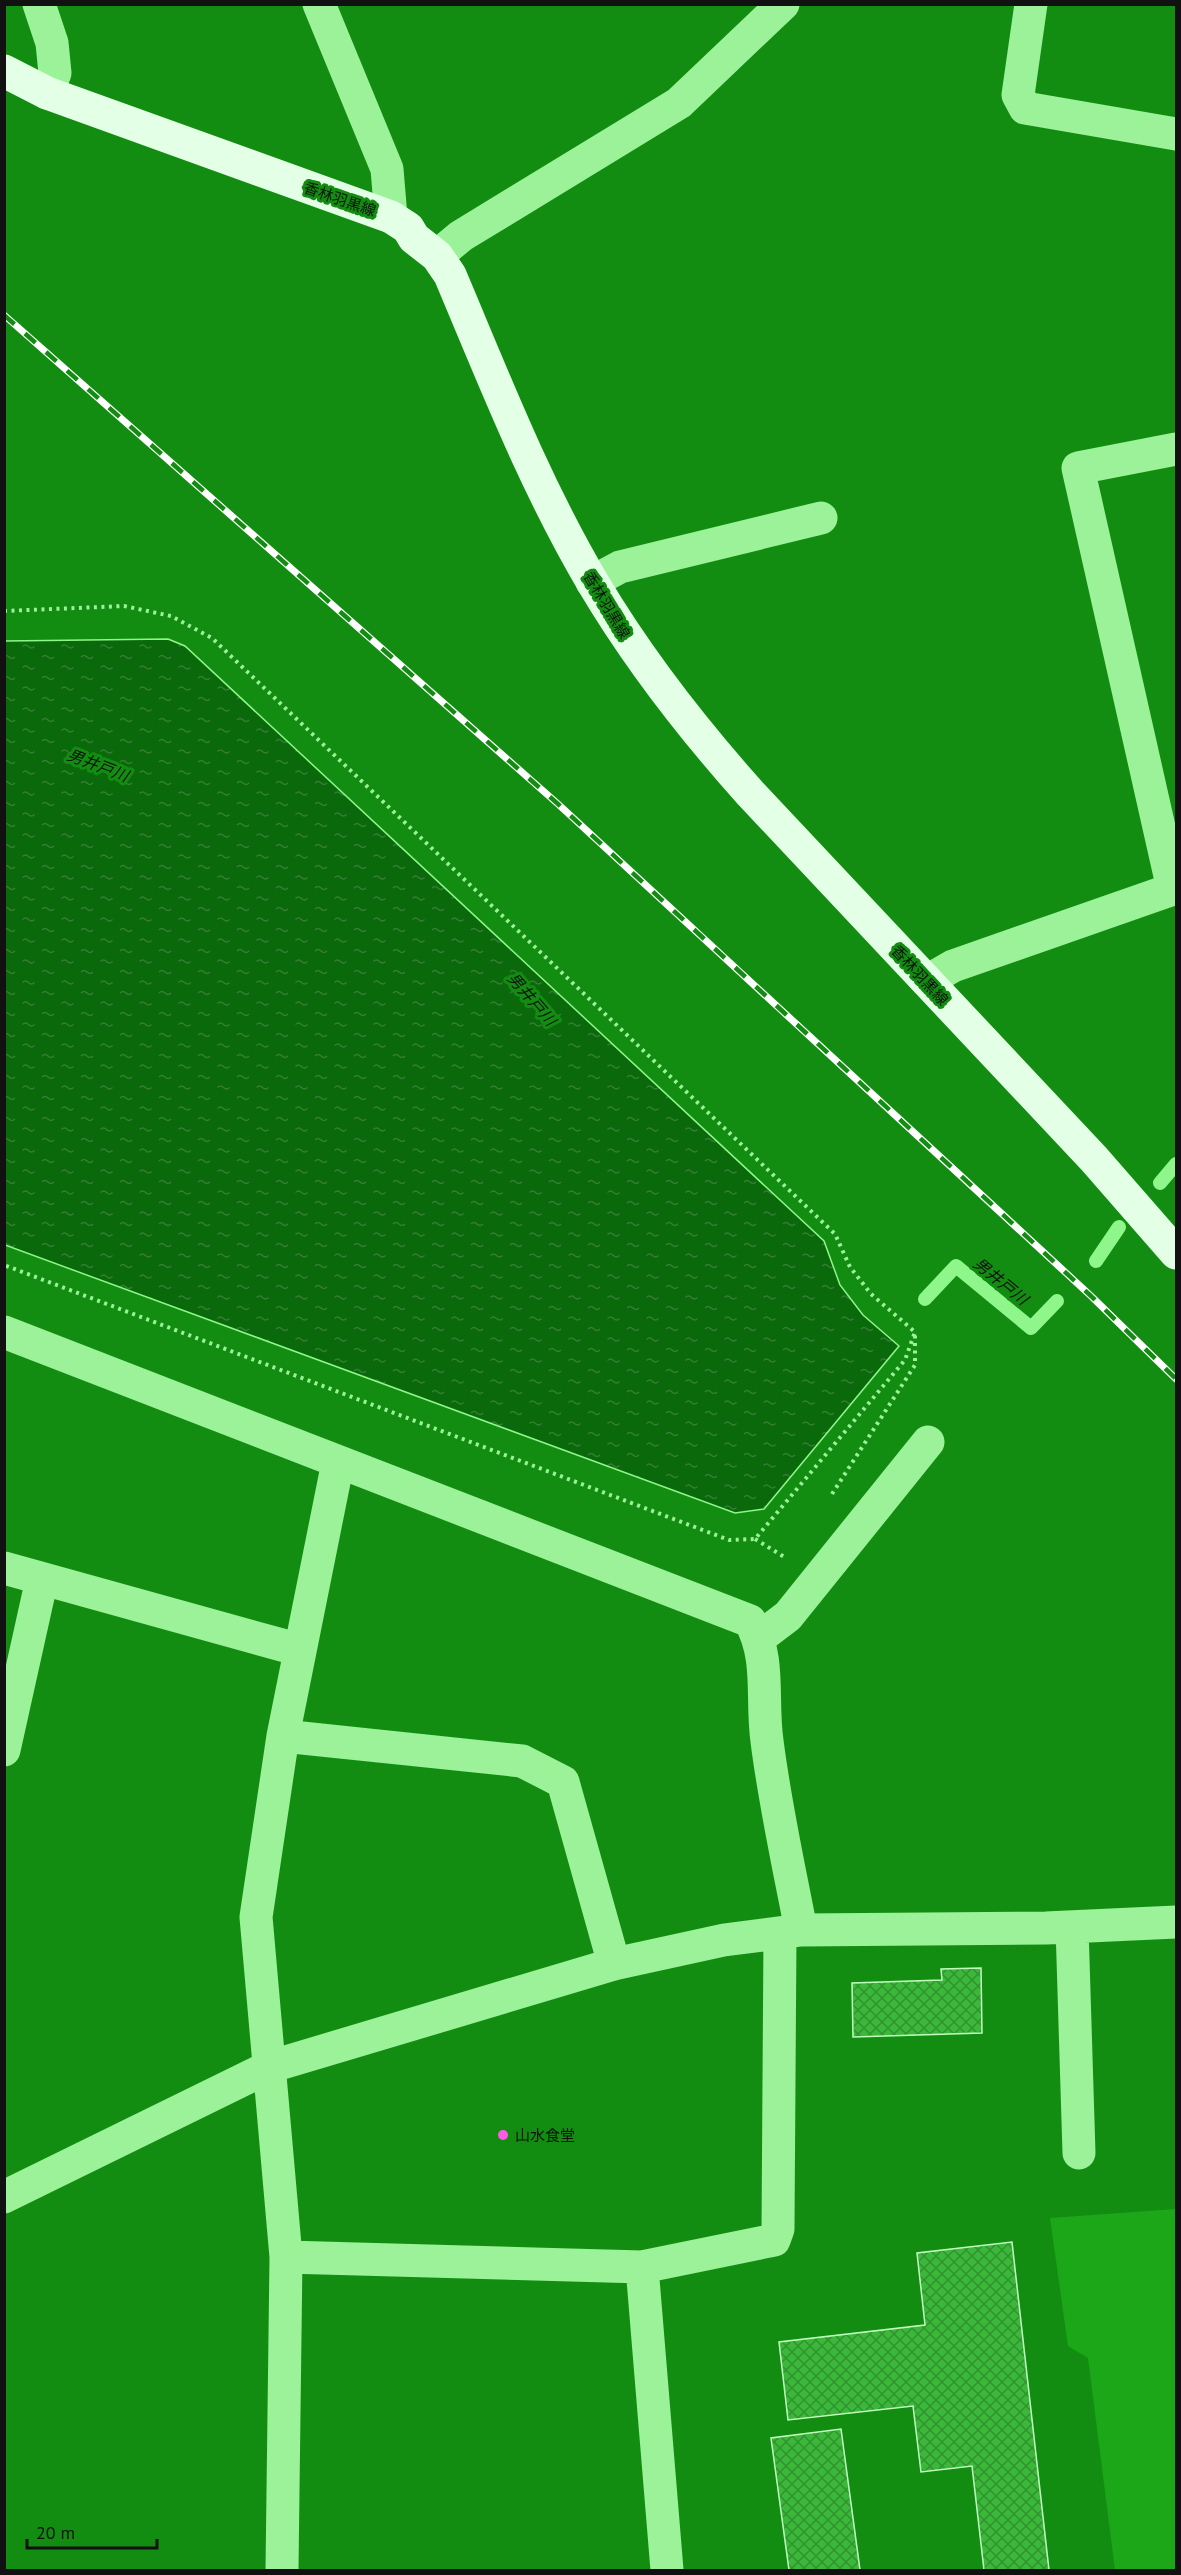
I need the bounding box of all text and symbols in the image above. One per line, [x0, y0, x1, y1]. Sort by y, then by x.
street label: 香林羽黒線 [301, 178, 379, 220]
street label: 香林羽黒線 [580, 568, 634, 642]
water label: 男井戸川 [65, 744, 133, 787]
street label: 香林羽黒線 [887, 941, 953, 1009]
water label: 男井戸川 [503, 968, 562, 1031]
water label: 男井戸川 [970, 1253, 1034, 1310]
place label: 山水食堂 [515, 2126, 575, 2145]
marker: 山水食堂 [496, 2128, 510, 2142]
scale bar [27, 2512, 158, 2550]
text: 20 m [36, 2521, 75, 2544]

